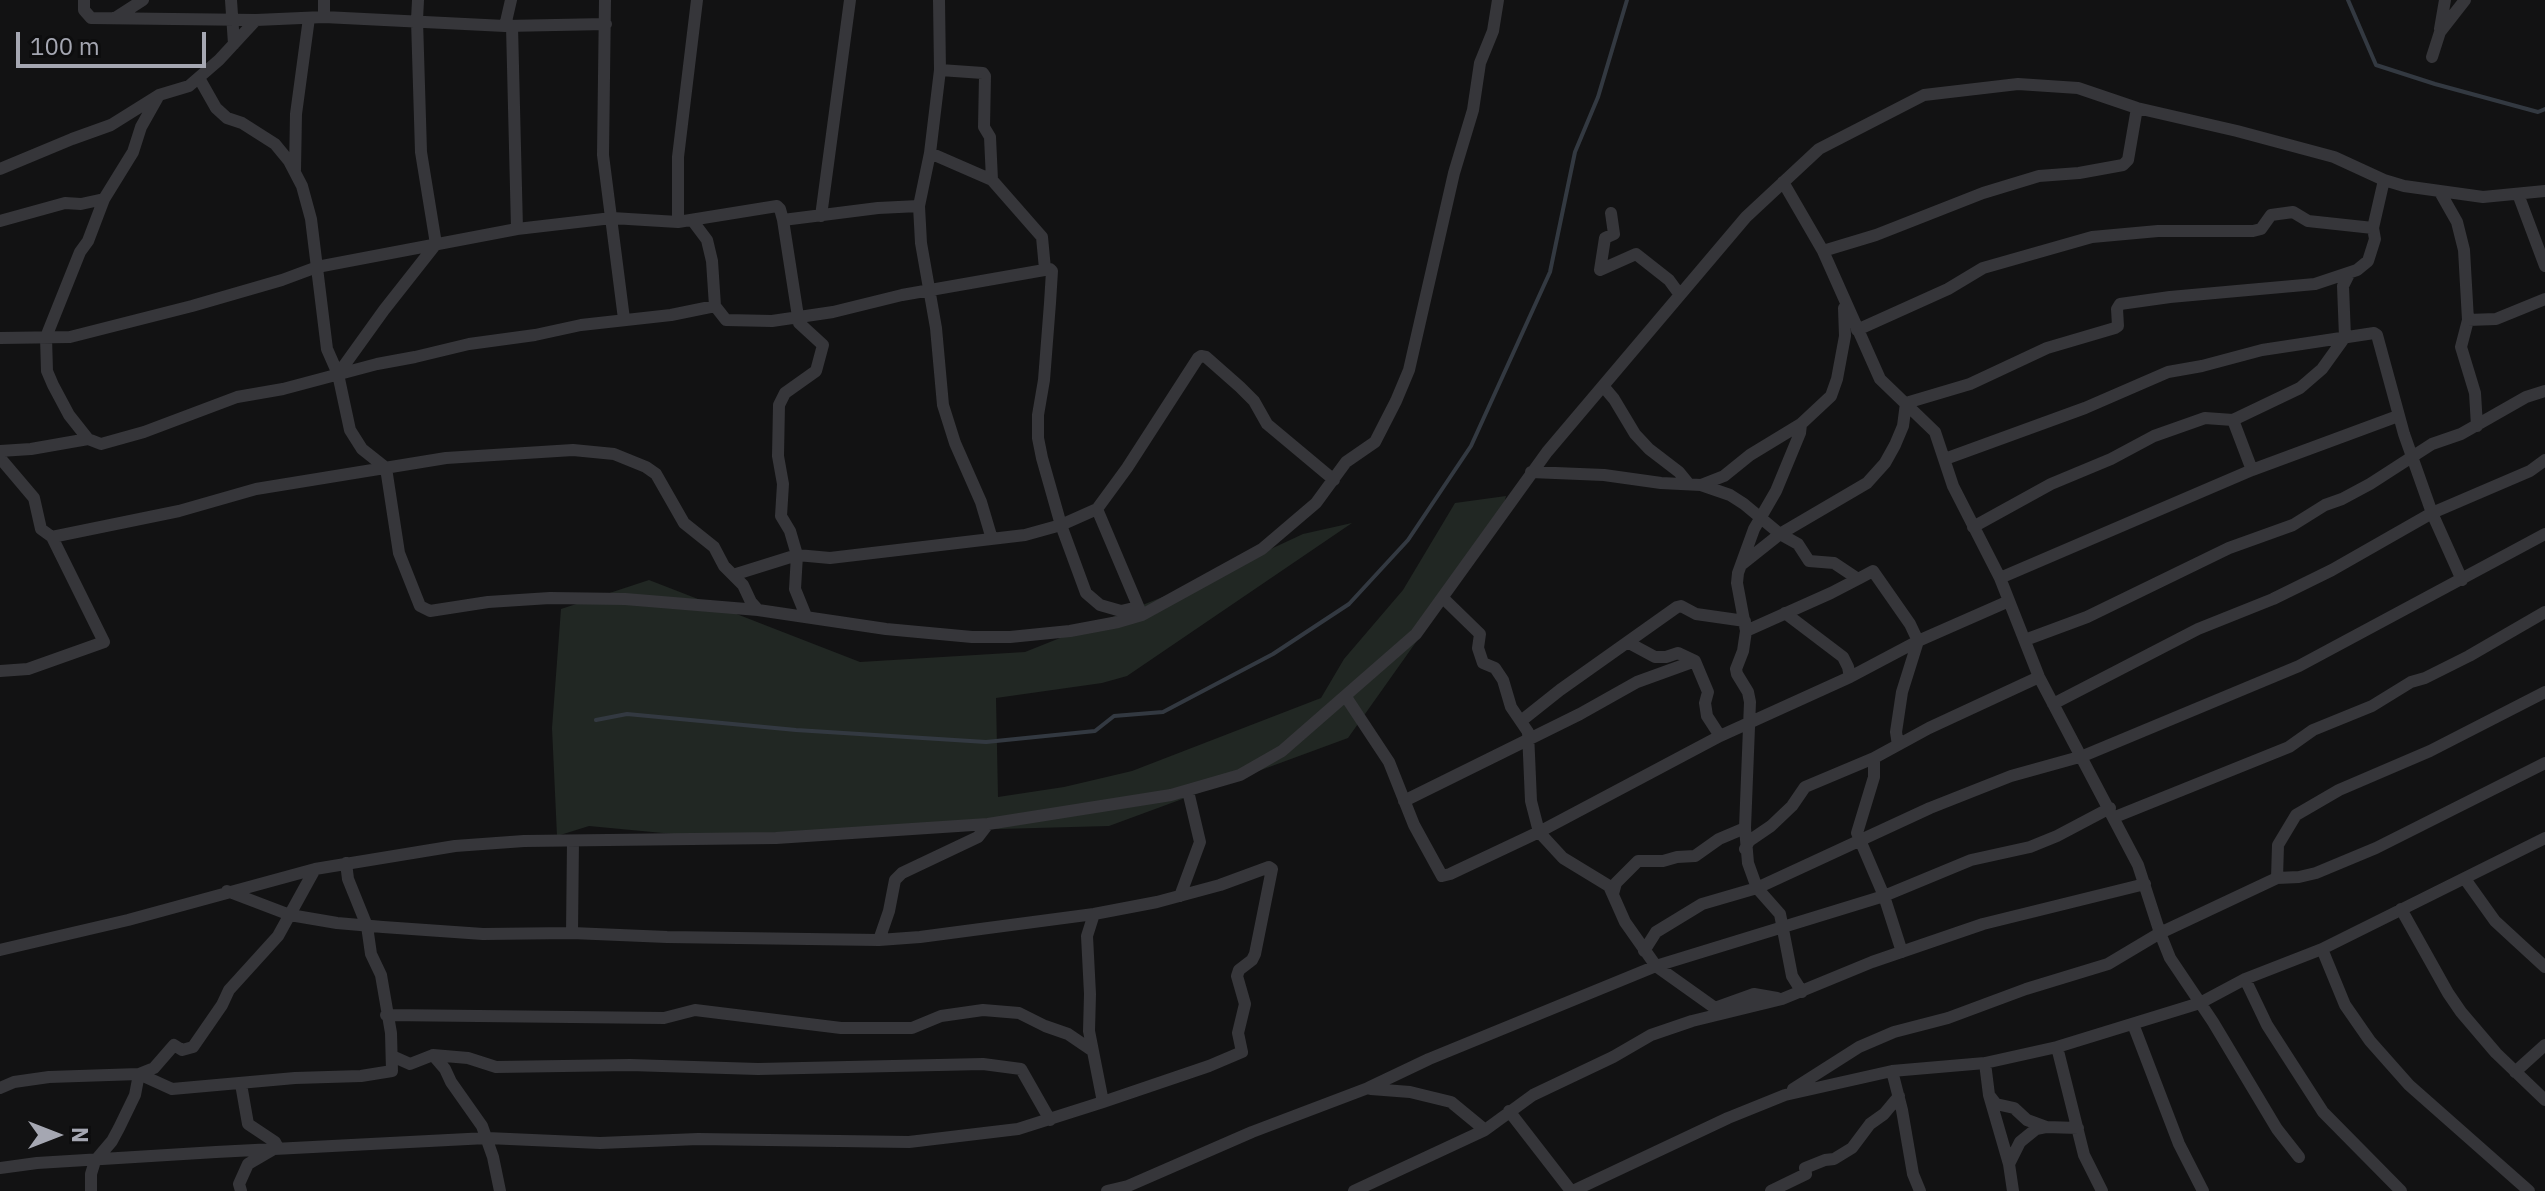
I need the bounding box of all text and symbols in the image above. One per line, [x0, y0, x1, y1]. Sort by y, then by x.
scale bar [20, 16, 210, 66]
text: 100 m [30, 30, 100, 62]
north arrow [16, 1095, 96, 1175]
text: N [66, 1127, 95, 1143]

